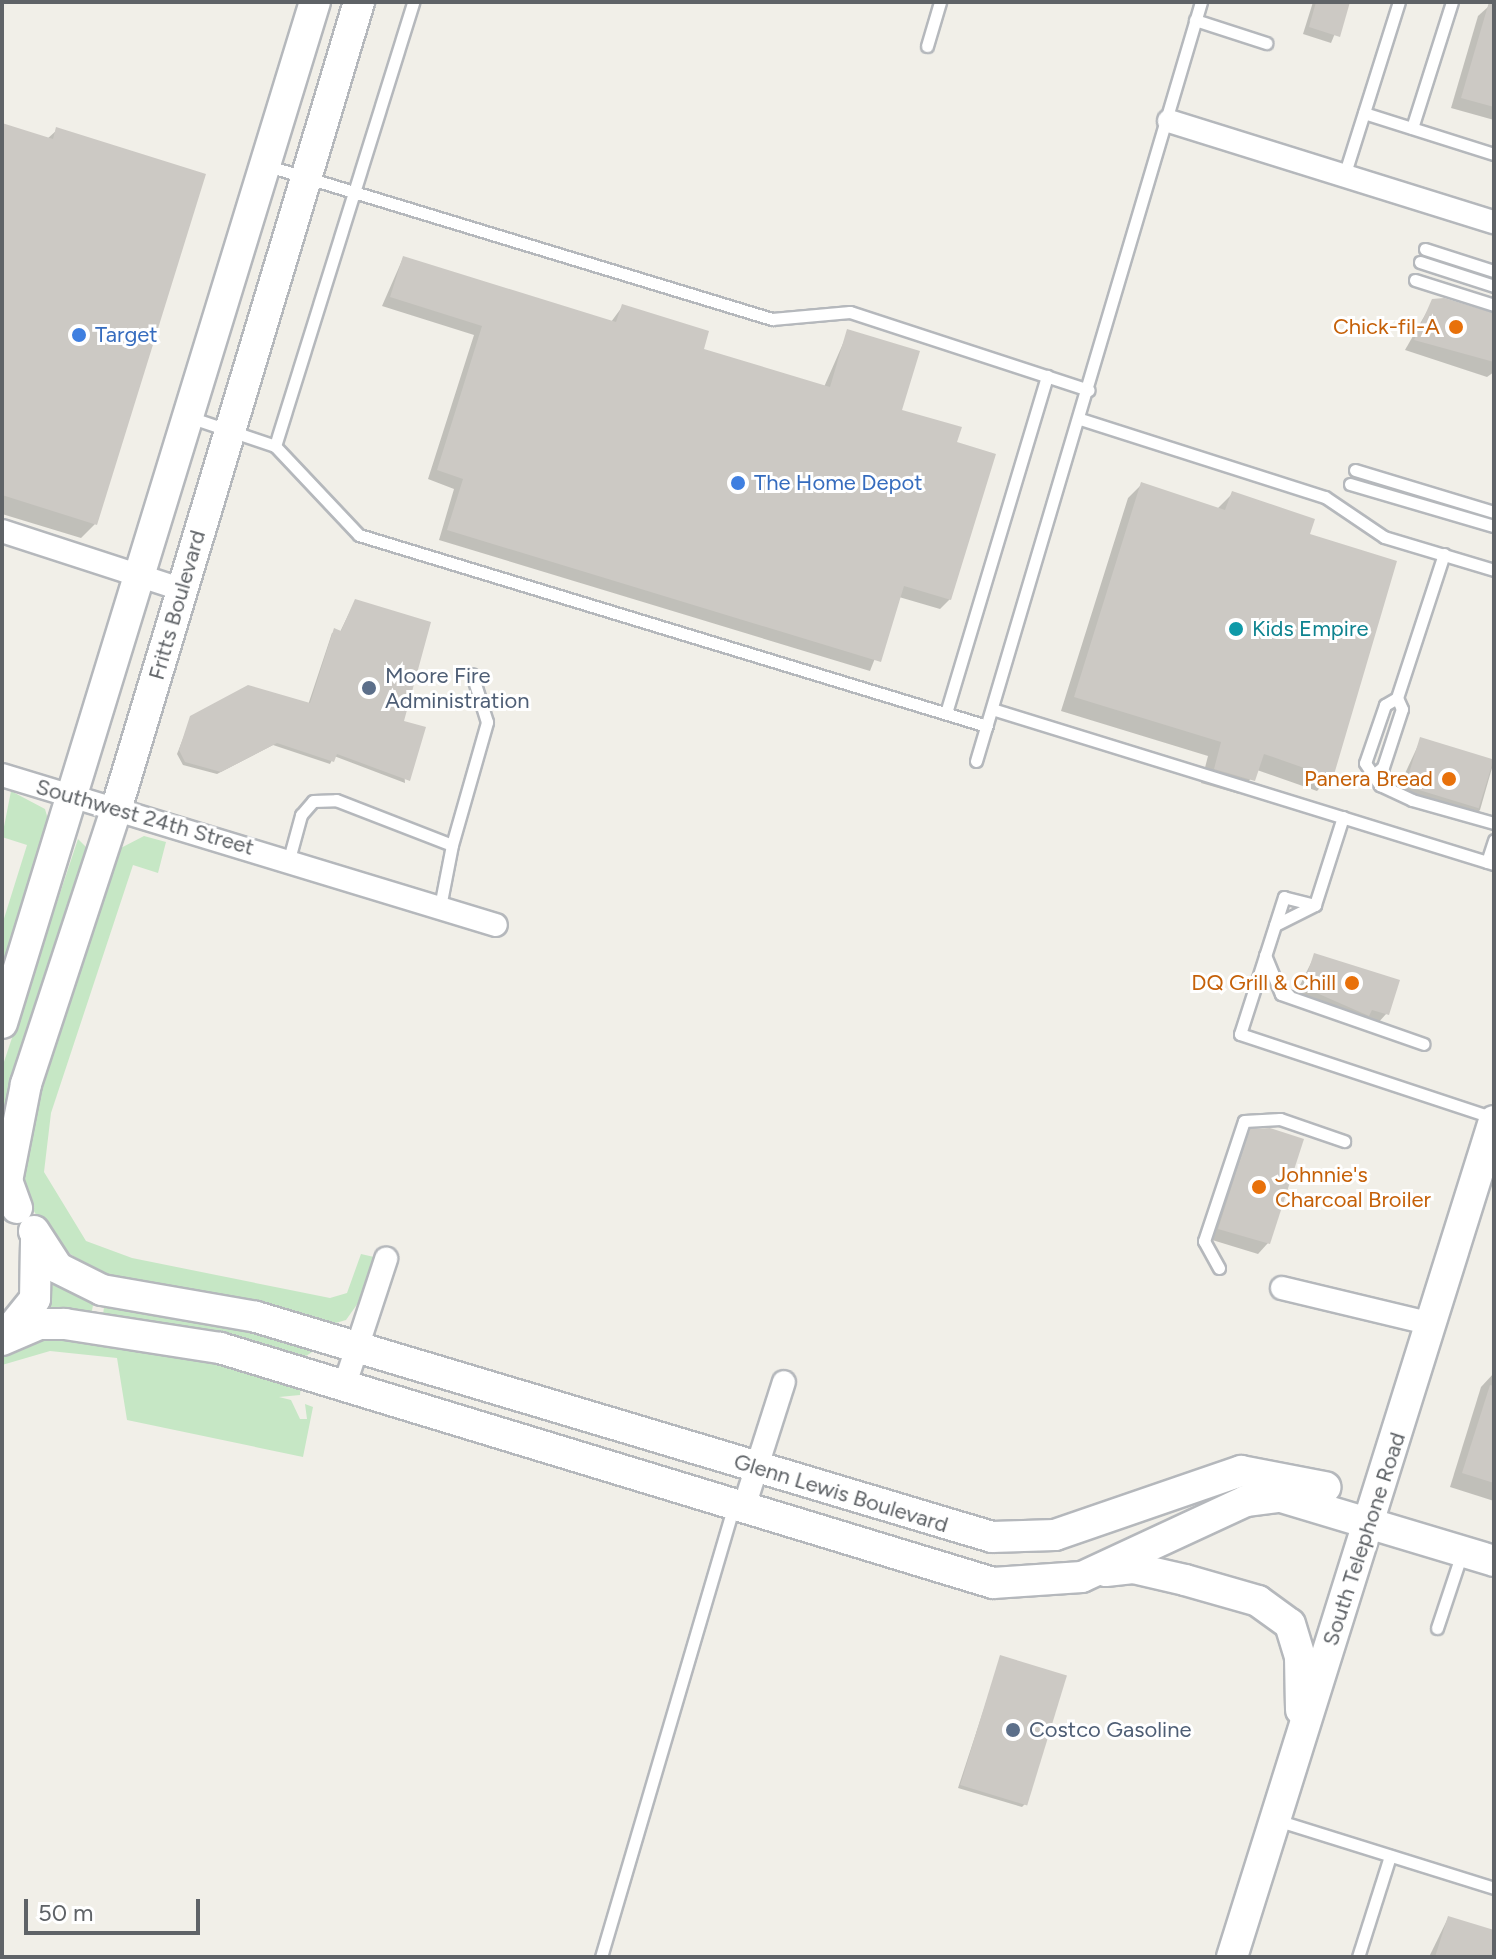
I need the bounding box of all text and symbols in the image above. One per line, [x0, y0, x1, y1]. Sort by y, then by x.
place label: Chick-fil-A [1333, 314, 1440, 340]
marker: Chick-fil-A [1447, 318, 1465, 336]
place label: Target [95, 322, 158, 348]
marker: Target [70, 326, 88, 344]
place label: The Home Depot [754, 470, 923, 496]
marker: The Home Depot [729, 474, 747, 492]
street label: Fritts Boulevard [143, 527, 211, 683]
place label: Kids Empire [1252, 616, 1368, 642]
marker: Kids Empire [1227, 620, 1245, 638]
place label: Moore Fire Administration [385, 662, 530, 714]
marker: Moore Fire Administration [360, 679, 378, 697]
place label: Panera Bread [1304, 766, 1433, 792]
marker: Panera Bread [1440, 770, 1458, 788]
street label: Southwest 24th Street [33, 773, 257, 861]
place label: DQ Grill & Chill [1191, 970, 1336, 996]
marker: DQ Grill & Chill [1343, 974, 1361, 992]
place label: Johnnie's Charcoal Broiler [1275, 1161, 1431, 1212]
marker: Johnnie's Charcoal Broiler [1250, 1178, 1268, 1196]
street label: South Telephone Road [1317, 1429, 1411, 1649]
street label: Glenn Lewis Boulevard [731, 1448, 951, 1538]
place label: Costco Gasoline [1029, 1717, 1191, 1743]
marker: Costco Gasoline [1004, 1721, 1022, 1739]
scale bar [28, 1883, 204, 1933]
text: 50 m [38, 1898, 94, 1927]

